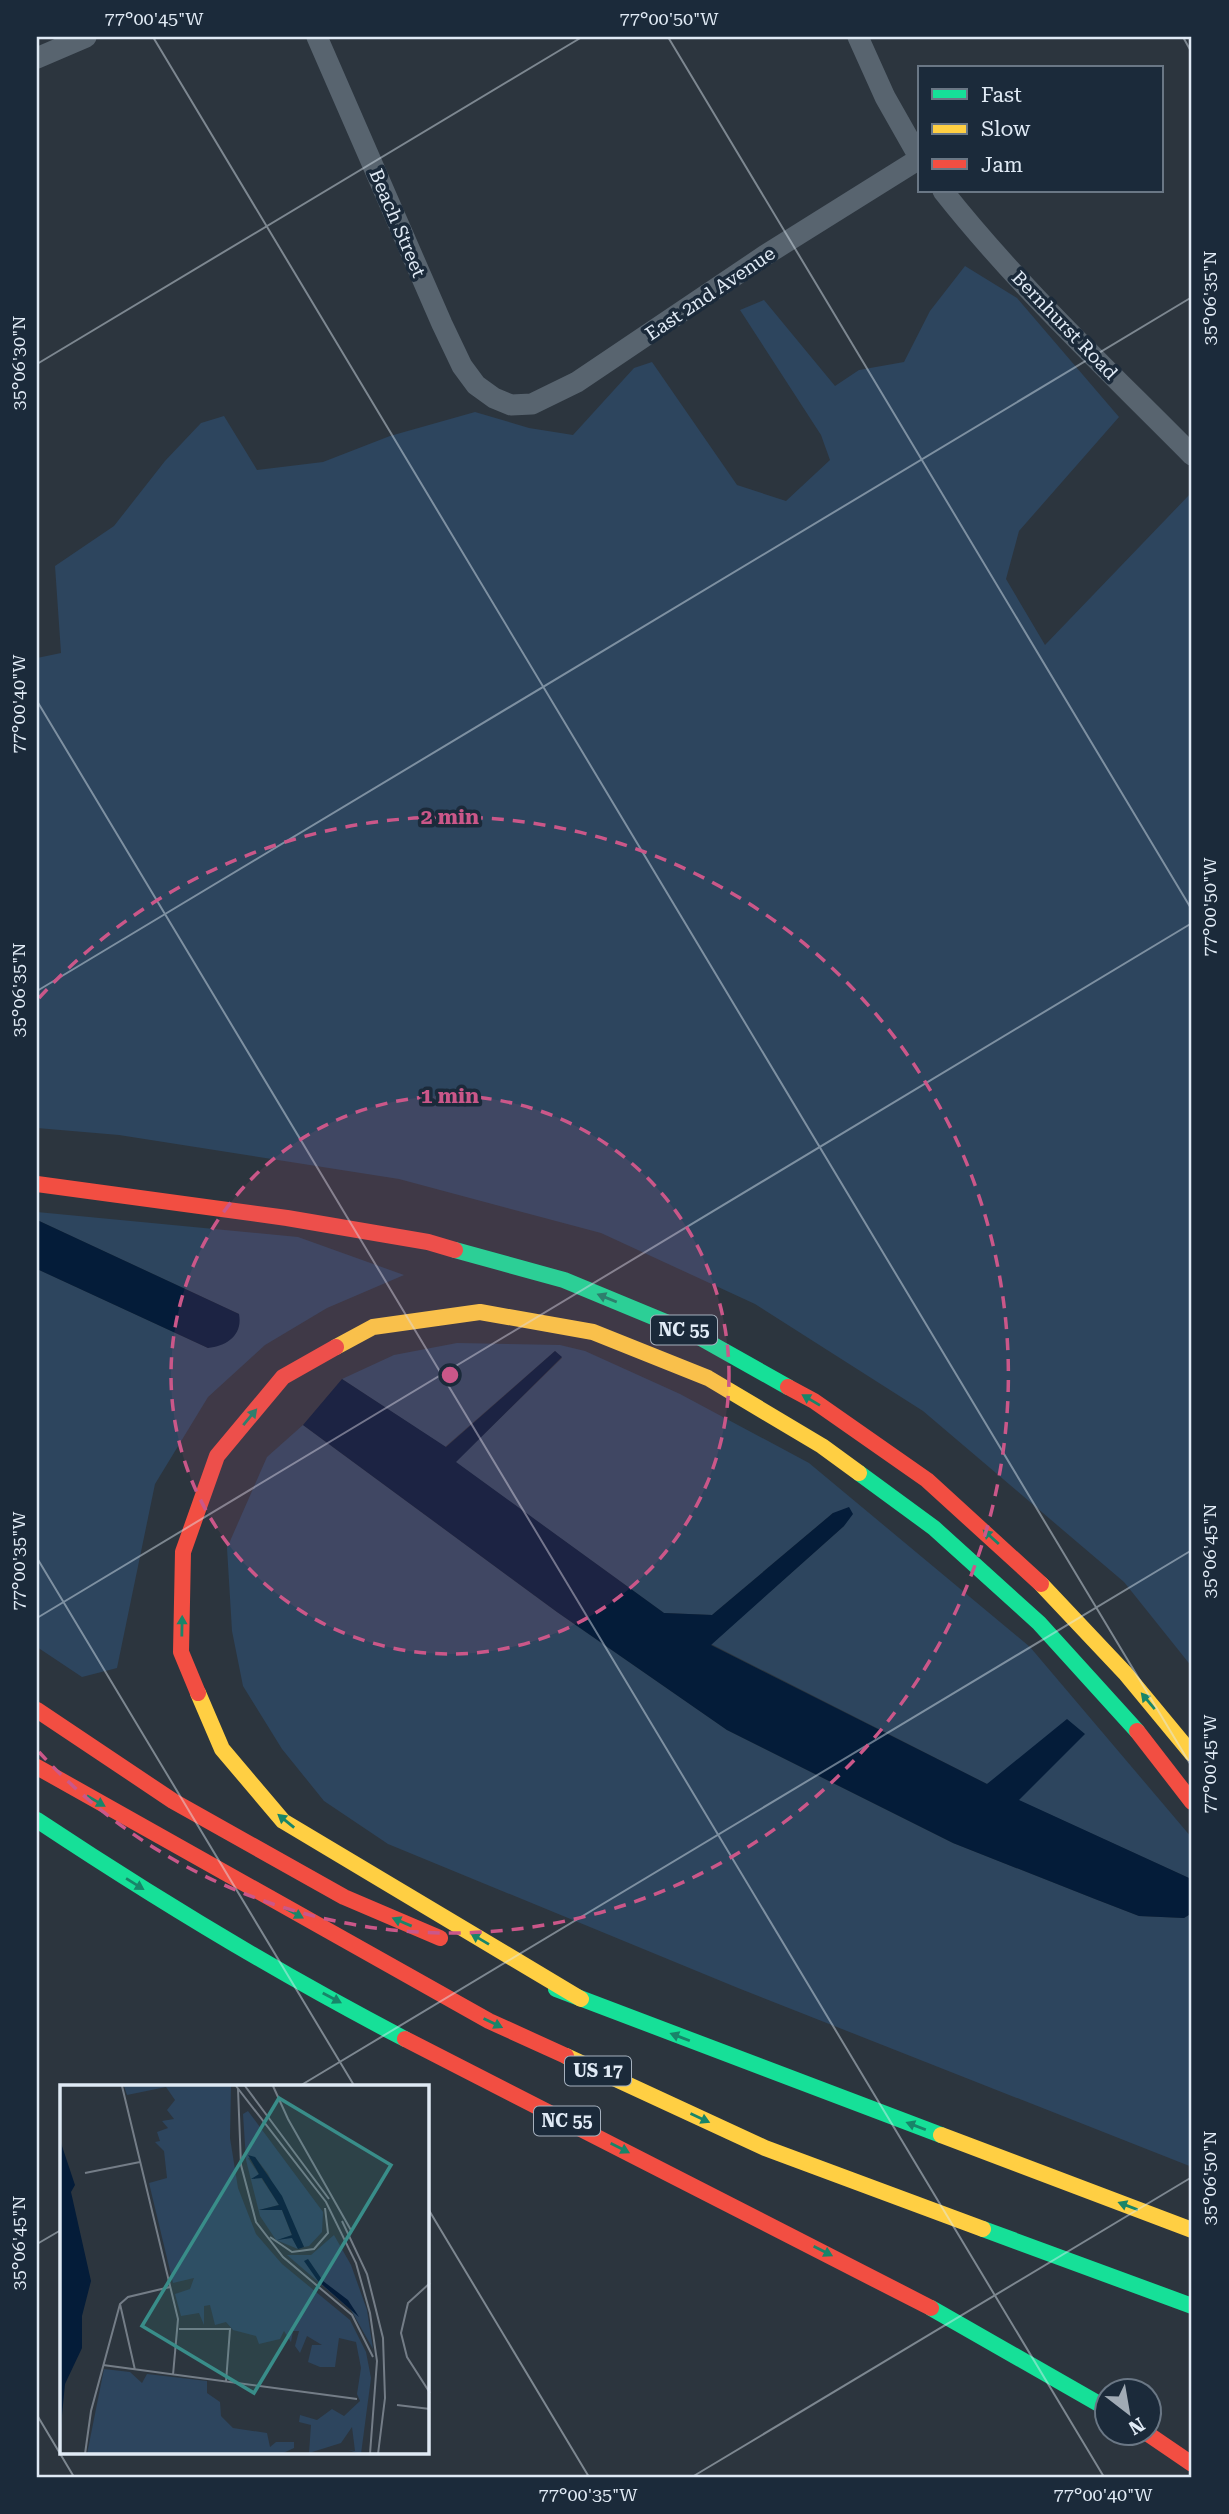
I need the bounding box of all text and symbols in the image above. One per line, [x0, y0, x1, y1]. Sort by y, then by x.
text: 77°00'45"W [105, 8, 204, 29]
text: 77°00'50"W [620, 8, 719, 29]
legend [918, 66, 1162, 192]
text: Fast [981, 83, 1022, 107]
text: Slow [981, 117, 1031, 141]
text: Jam [981, 153, 1023, 177]
street label: Beach Street [364, 166, 431, 281]
street label: East 2nd Avenue [641, 242, 780, 345]
text: 35°06'35"N [1199, 251, 1220, 345]
street label: Bernhurst Road [1007, 266, 1122, 385]
text: 35°06'30"N [8, 316, 29, 410]
text: 77°00'40"W [8, 654, 29, 753]
text: 2 min [421, 805, 479, 829]
text: 77°00'50"W [1199, 857, 1220, 956]
text: 35°06'35"N [8, 943, 29, 1037]
text: 1 min [421, 1084, 479, 1108]
one-way arrow [597, 1293, 618, 1304]
road number: NC 55 [651, 1316, 717, 1344]
centre of rings [438, 1363, 462, 1387]
one-way arrow [801, 1393, 820, 1406]
one-way arrow [242, 1408, 257, 1425]
text: 35°06'45"N [1199, 1504, 1220, 1598]
text: 77°00'35"W [8, 1511, 29, 1610]
one-way arrow [983, 1530, 1000, 1546]
one-way arrow [176, 1615, 187, 1637]
one-way arrow [1141, 1693, 1156, 1710]
text: 77°00'45"W [1199, 1714, 1220, 1813]
one-way arrow [86, 1795, 106, 1807]
one-way arrow [277, 1813, 295, 1828]
one-way arrow [125, 1877, 145, 1890]
one-way arrow [285, 1907, 304, 1919]
one-way arrow [391, 1916, 412, 1927]
one-way arrow [470, 1933, 490, 1945]
one-way arrow [322, 1992, 341, 2004]
one-way arrow [483, 2017, 504, 2028]
one-way arrow [669, 2031, 690, 2042]
road number: US 17 [565, 2056, 631, 2085]
inset map [60, 2085, 429, 2454]
road number: NC 55 [534, 2106, 600, 2136]
one-way arrow [690, 2112, 710, 2124]
one-way arrow [905, 2120, 926, 2131]
text: 35°06'50"N [1199, 2131, 1220, 2225]
one-way arrow [610, 2143, 630, 2154]
text: 35°06'45"N [8, 2196, 29, 2290]
one-way arrow [1118, 2200, 1139, 2211]
one-way arrow [813, 2246, 833, 2257]
north arrow [1092, 2378, 1162, 2448]
text: N [1124, 2413, 1149, 2440]
text: 77°00'35"W [539, 2484, 638, 2505]
text: 77°00'40"W [1054, 2484, 1153, 2505]

